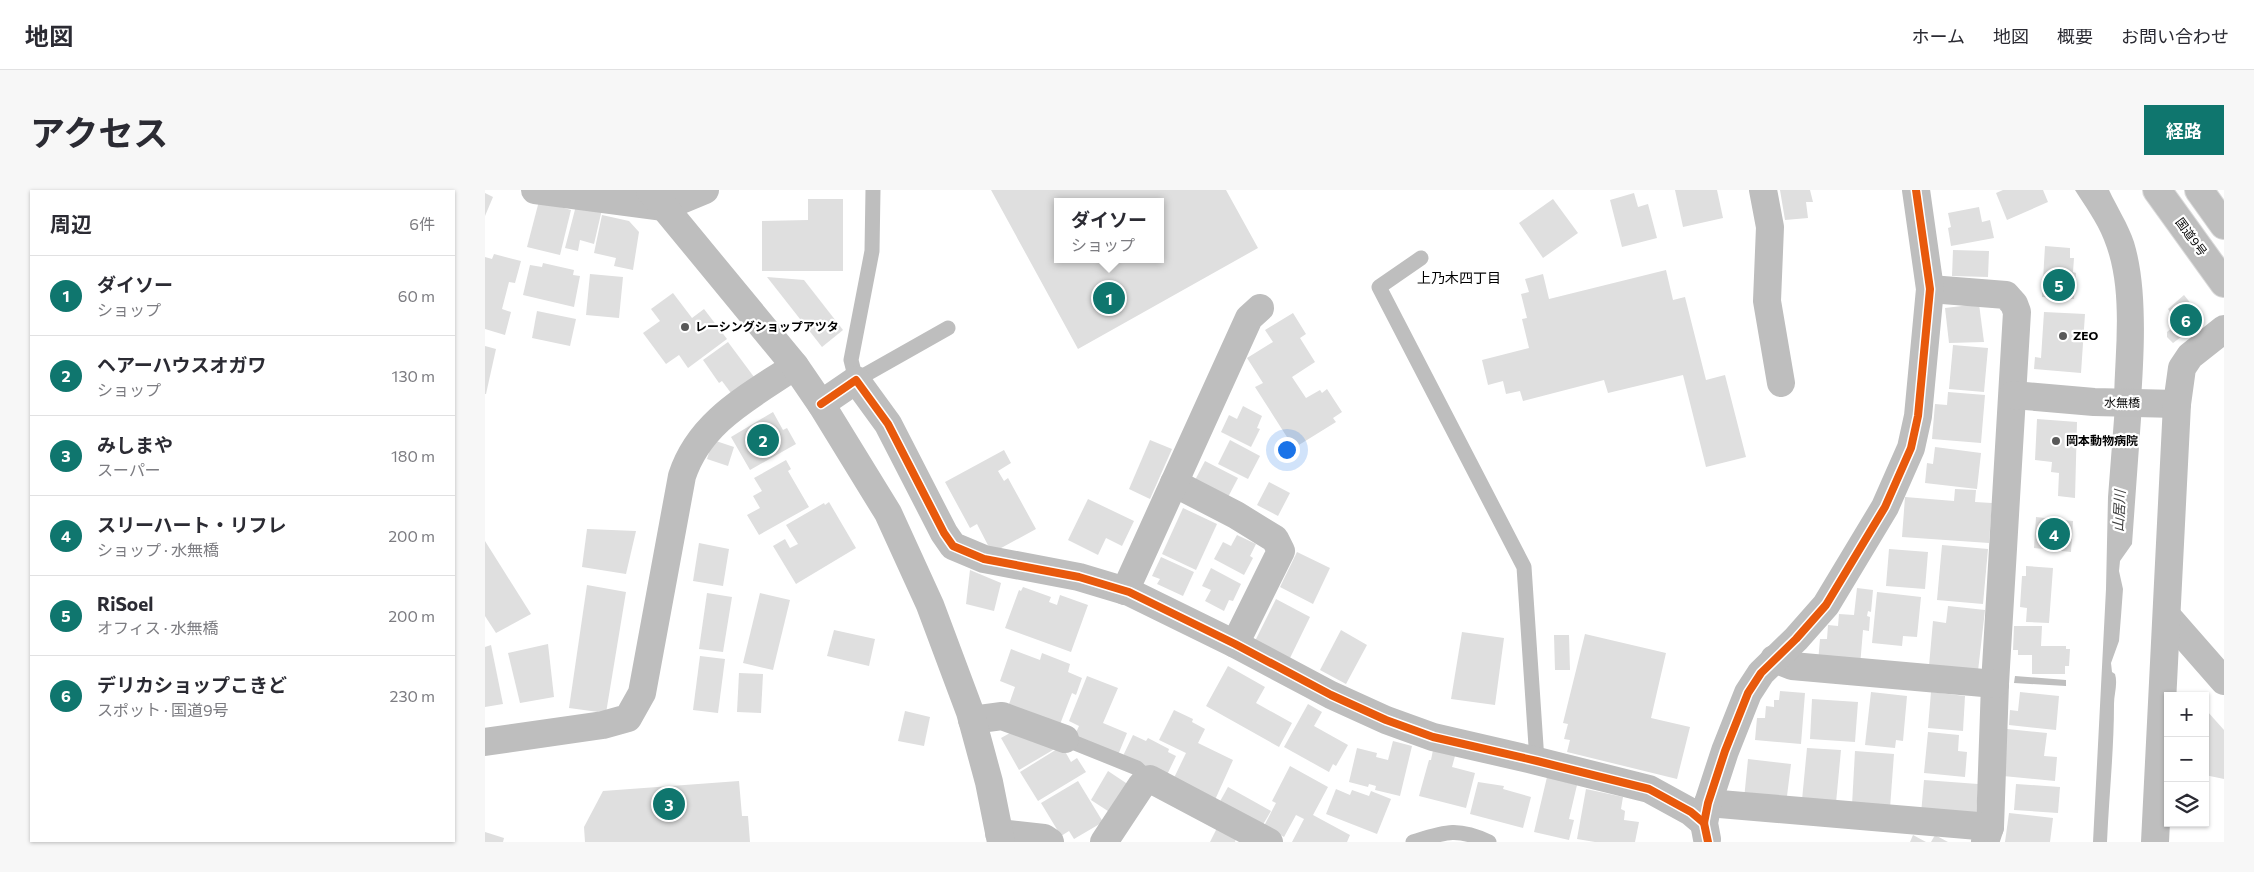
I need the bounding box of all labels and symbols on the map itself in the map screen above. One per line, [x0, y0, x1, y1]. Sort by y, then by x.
street label: 国道9号 [2173, 215, 2210, 258]
pin: 5 [2043, 266, 2075, 304]
district label: 上乃木四丁目 [1417, 269, 1501, 286]
pin: 1 [1093, 279, 1125, 317]
pin: 6 [2170, 301, 2202, 339]
place label: レーシングショップアツタ [695, 319, 839, 333]
marker: レーシングショップアツタ [679, 321, 691, 333]
place label: ZEO [2073, 328, 2098, 342]
marker: ZEO [2057, 330, 2069, 342]
street label: 水無橋 [2104, 395, 2140, 409]
pin: 2 [747, 421, 779, 459]
place label: 岡本動物病院 [2066, 433, 2138, 447]
marker: 岡本動物病院 [2050, 435, 2062, 447]
your location [1274, 437, 1300, 463]
water label: 山居川 [2109, 488, 2128, 532]
pin: 4 [2038, 515, 2070, 553]
pin: 3 [653, 785, 685, 823]

